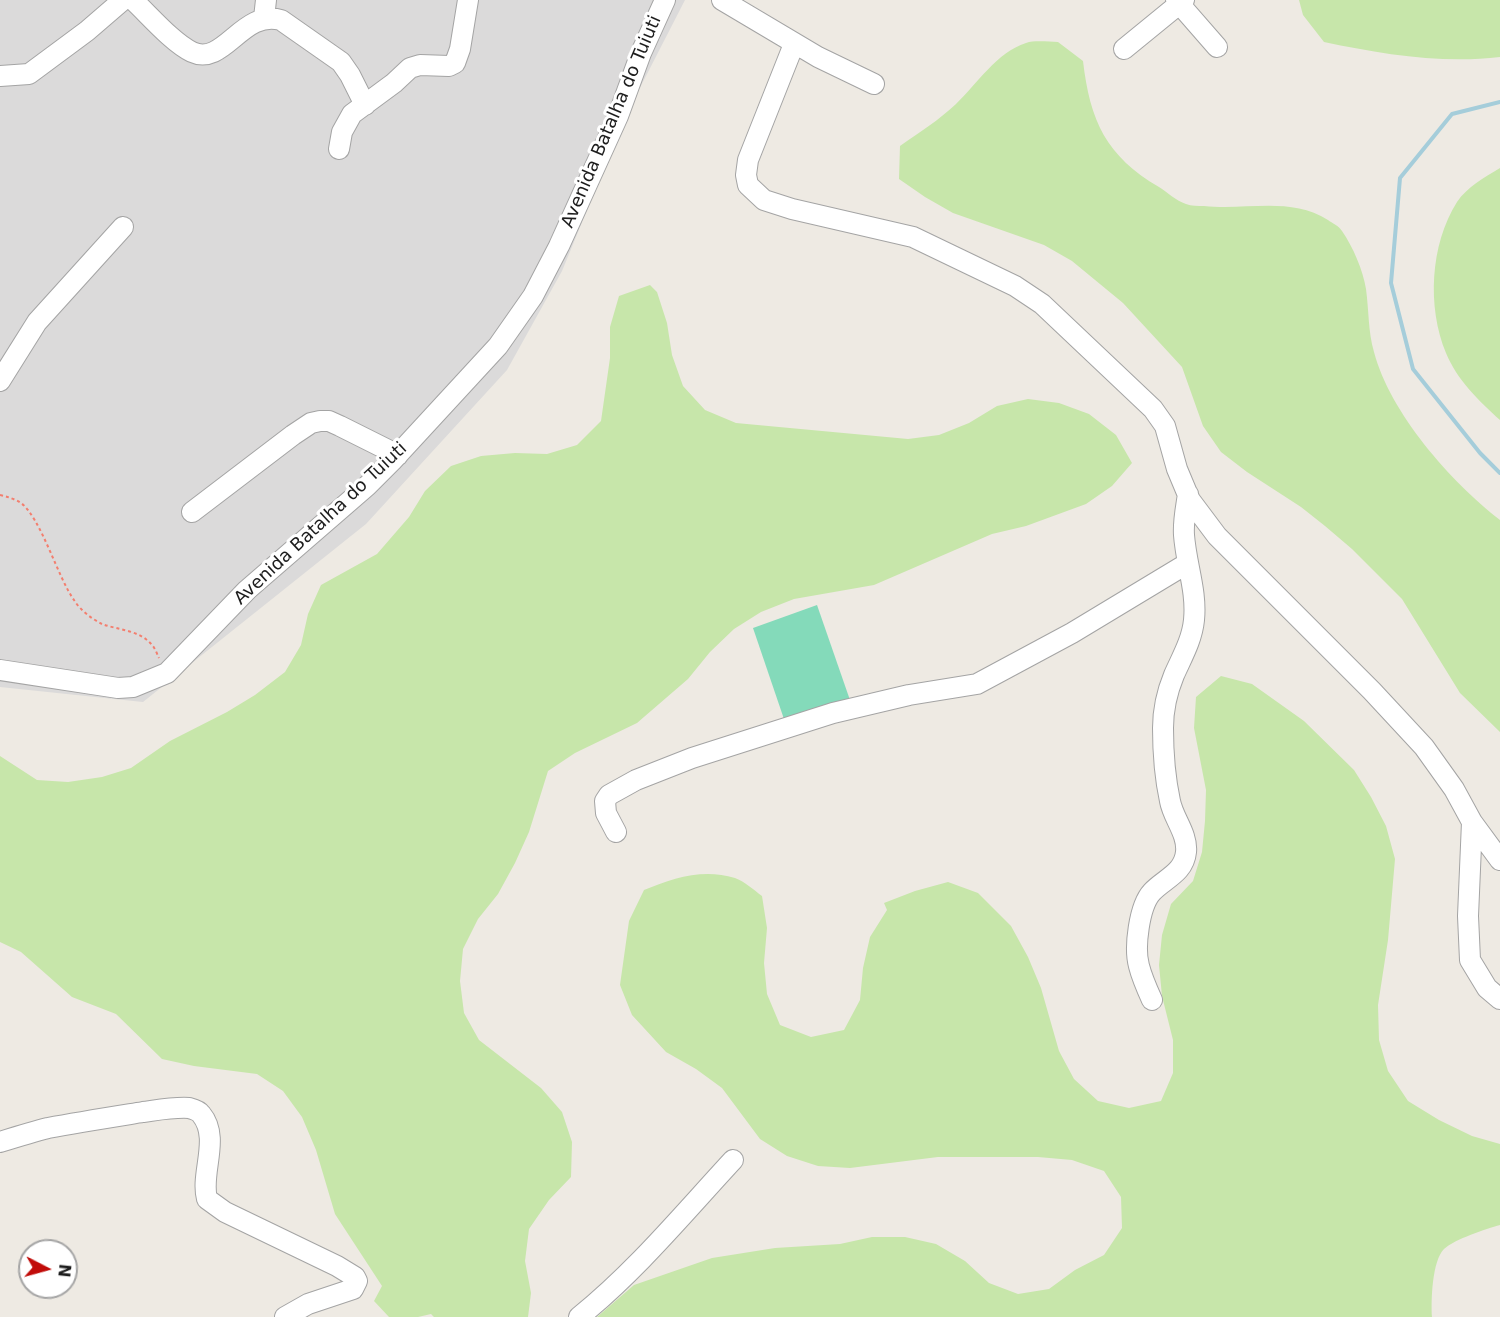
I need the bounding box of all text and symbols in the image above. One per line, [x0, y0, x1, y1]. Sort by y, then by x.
street label: Avenida Batalha do Tuiuti [557, 13, 667, 231]
street label: Avenida Batalha do Tuiuti [230, 438, 412, 610]
north arrow [18, 1239, 78, 1299]
text: N [54, 1263, 75, 1278]

